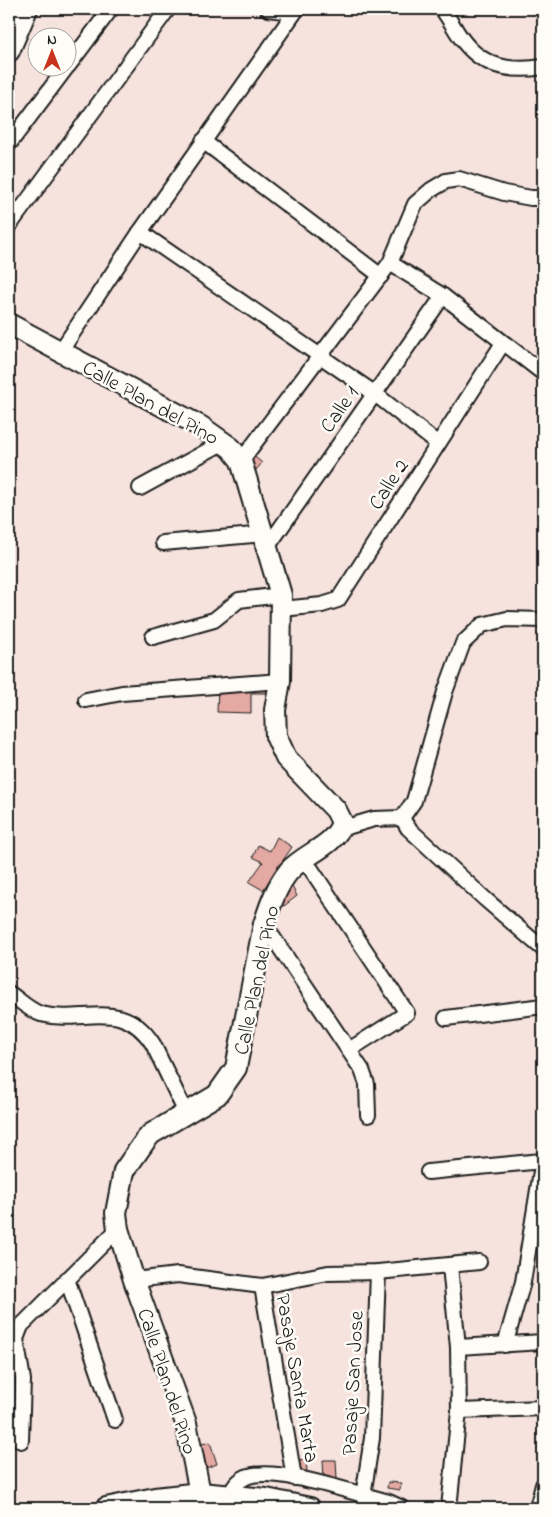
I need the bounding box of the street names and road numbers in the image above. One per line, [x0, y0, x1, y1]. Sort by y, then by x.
street label: Calle Plan del Pino [76, 354, 224, 454]
street label: Calle 1 [314, 380, 368, 440]
street label: Calle 2 [362, 454, 417, 516]
street label: Calle Plan del Pino [227, 903, 288, 1058]
street label: Pasaje Santa Marta [266, 1292, 326, 1465]
street label: Calle Plan del Pino [128, 1305, 204, 1459]
street label: Pasaje San Jose [335, 1309, 373, 1456]

